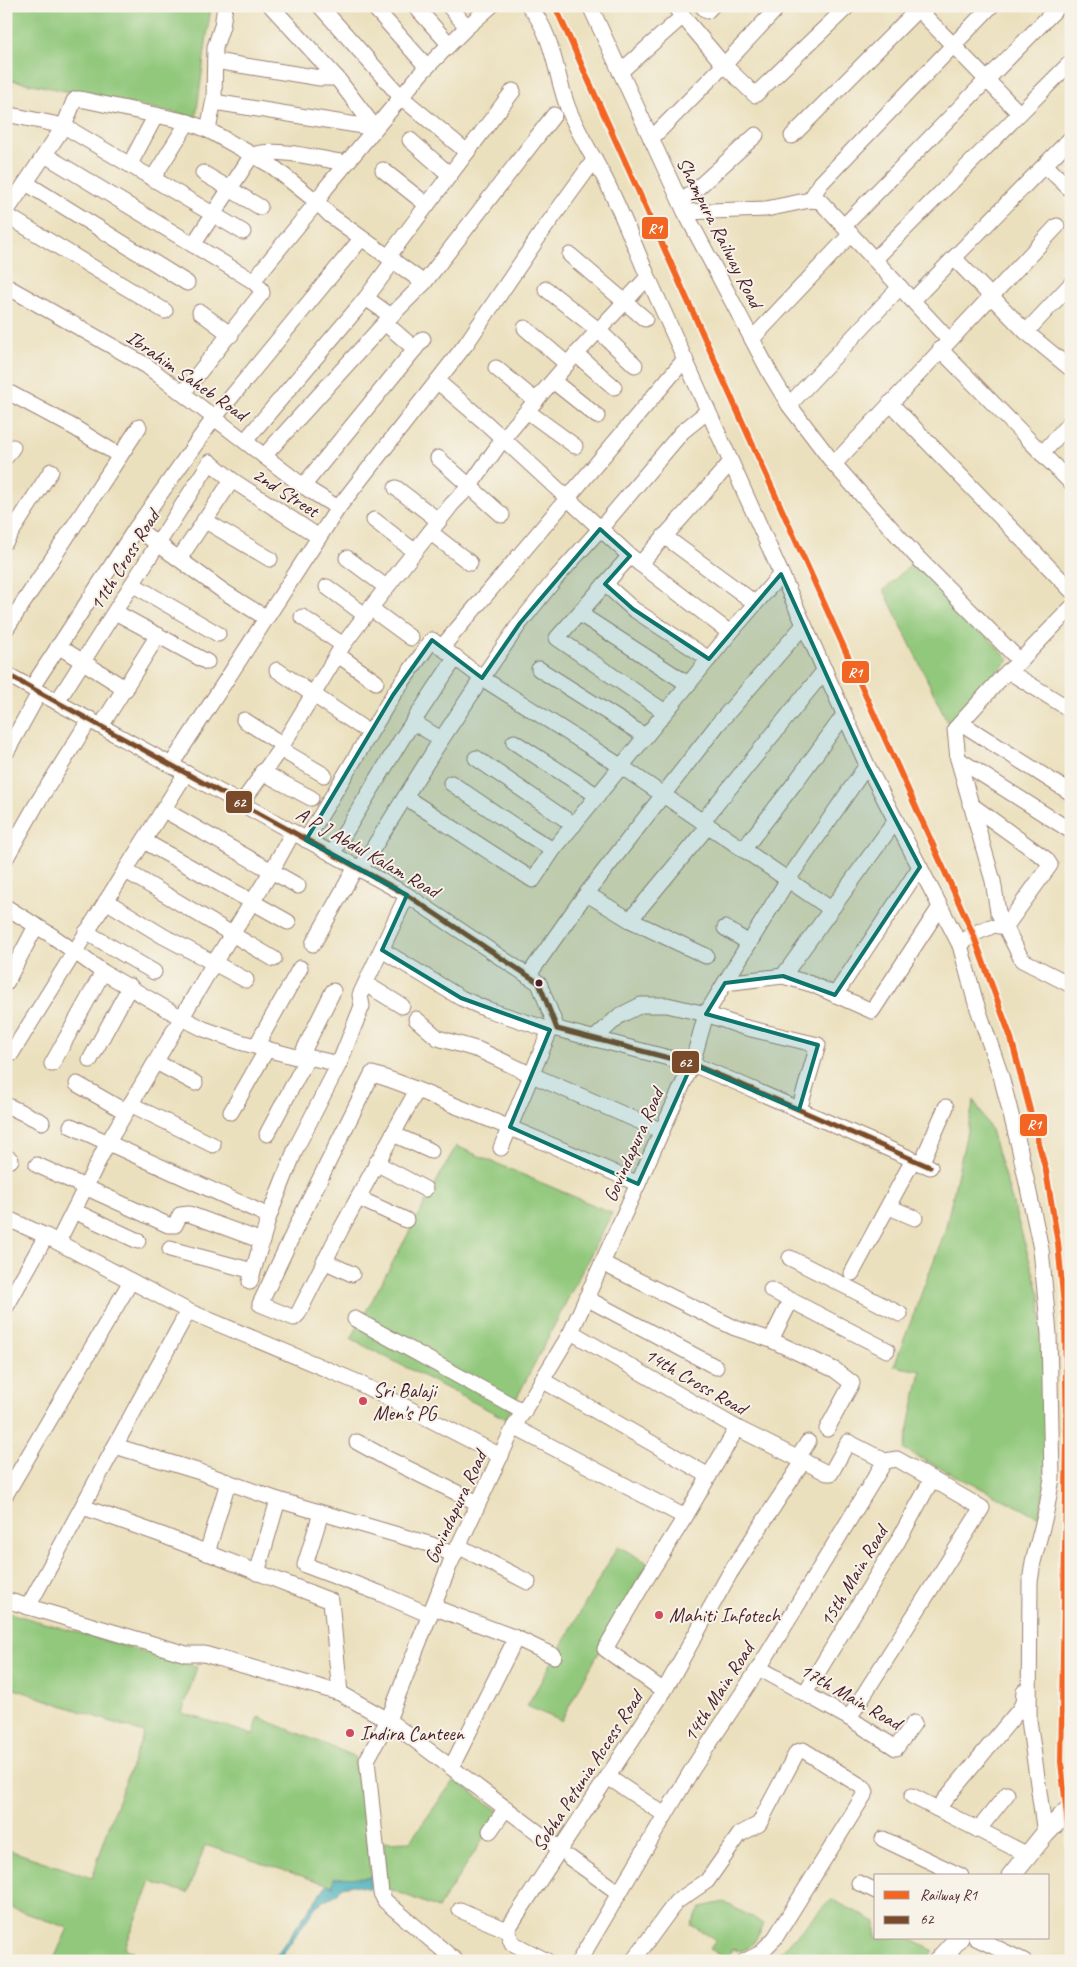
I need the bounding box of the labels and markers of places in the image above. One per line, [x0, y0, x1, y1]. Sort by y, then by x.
unlabelled marker [534, 978, 544, 988]
place label: Sri Balaji Men's PG [373, 1378, 438, 1426]
marker: Sri Balaji Men's PG [357, 1395, 369, 1407]
place label: Mahiti Infotech [669, 1603, 782, 1628]
marker: Mahiti Infotech [653, 1609, 665, 1621]
place label: Indira Canteen [360, 1721, 465, 1746]
marker: Indira Canteen [344, 1727, 356, 1739]

